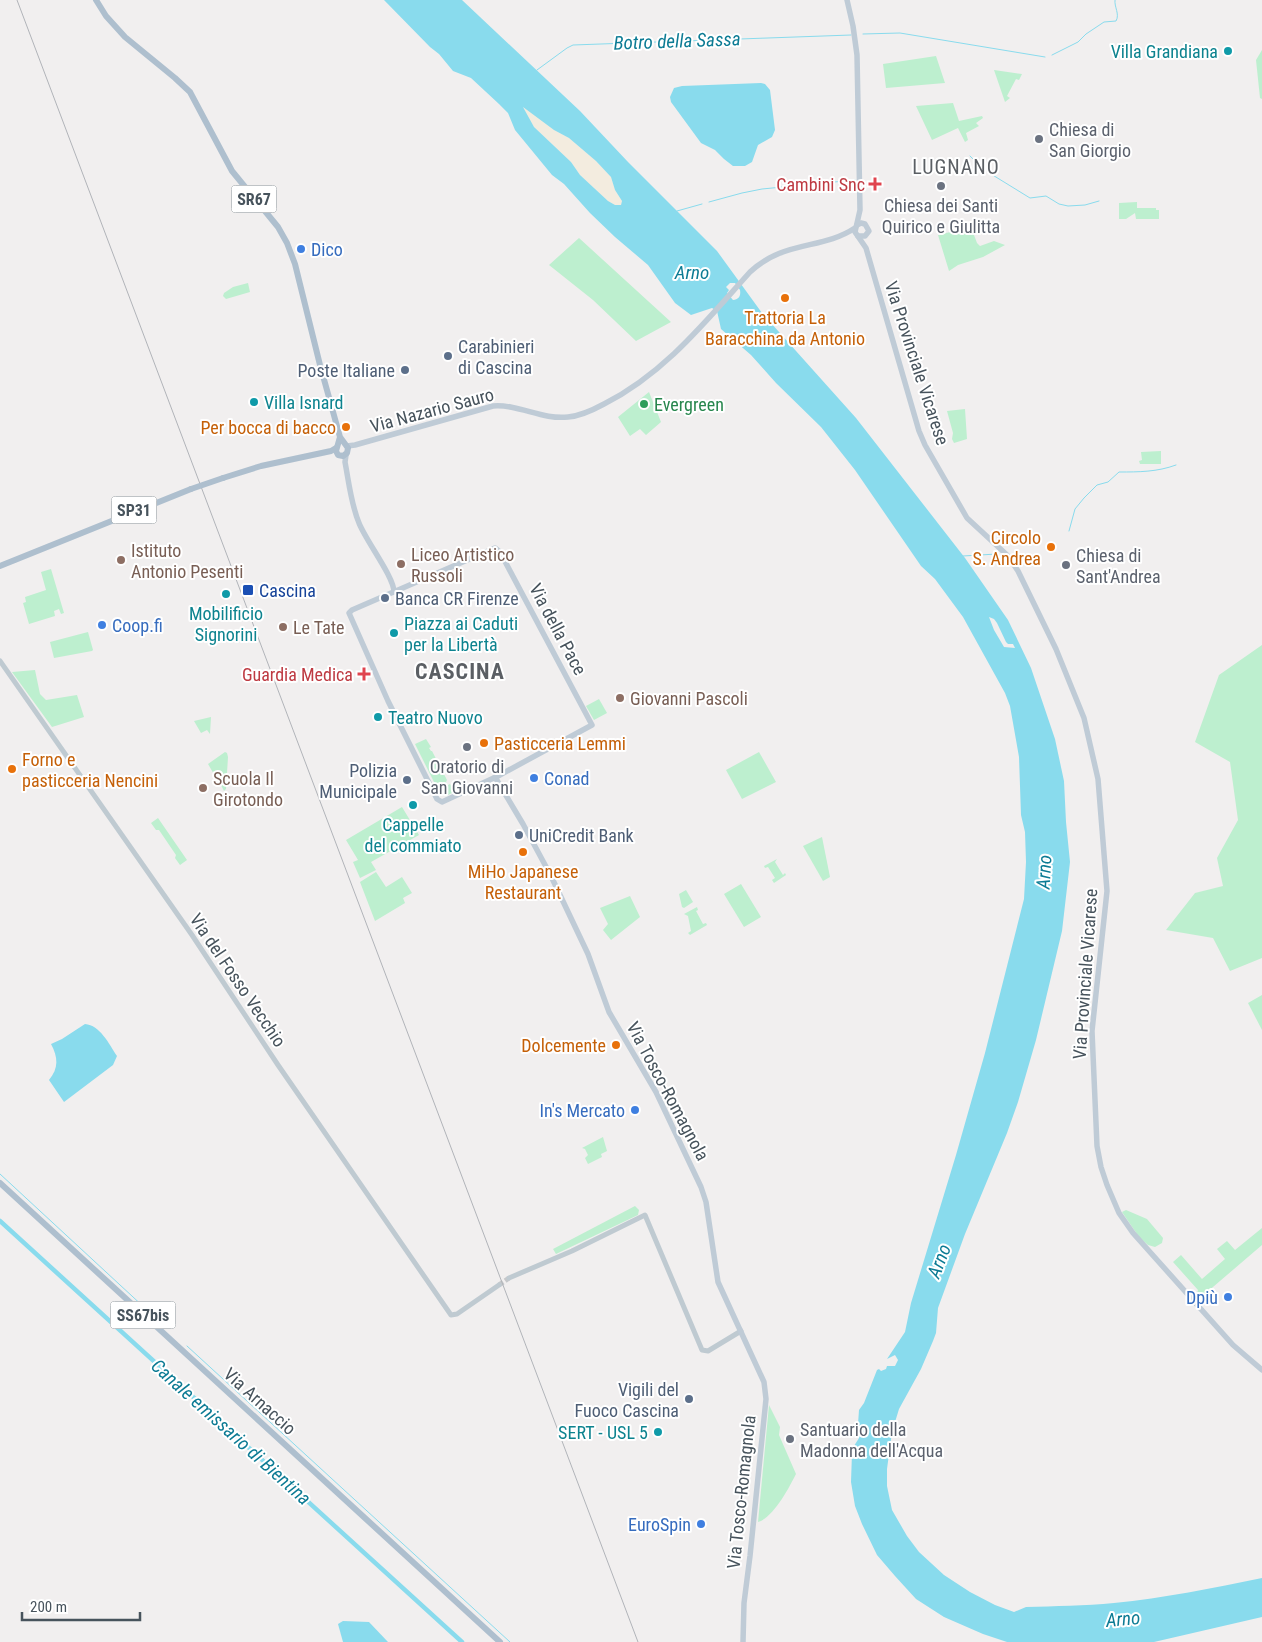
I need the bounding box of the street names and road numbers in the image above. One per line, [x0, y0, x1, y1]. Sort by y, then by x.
road number: SR67 [232, 185, 276, 212]
street label: Via Provinciale Vicarese [881, 278, 953, 448]
street label: Via Nazario Sauro [368, 383, 496, 437]
road number: SP31 [112, 496, 156, 524]
street label: Via della Pace [525, 580, 591, 678]
street label: Via Provinciale Vicarese [1069, 888, 1101, 1060]
street label: Via del Fosso Vecchio [186, 909, 290, 1051]
street label: Via Tosco-Romagnola [623, 1018, 713, 1164]
road number: SS67bis [110, 1302, 176, 1328]
street label: Via Arnaccio [220, 1363, 300, 1439]
street label: Via Tosco-Romagnola [722, 1414, 760, 1570]

